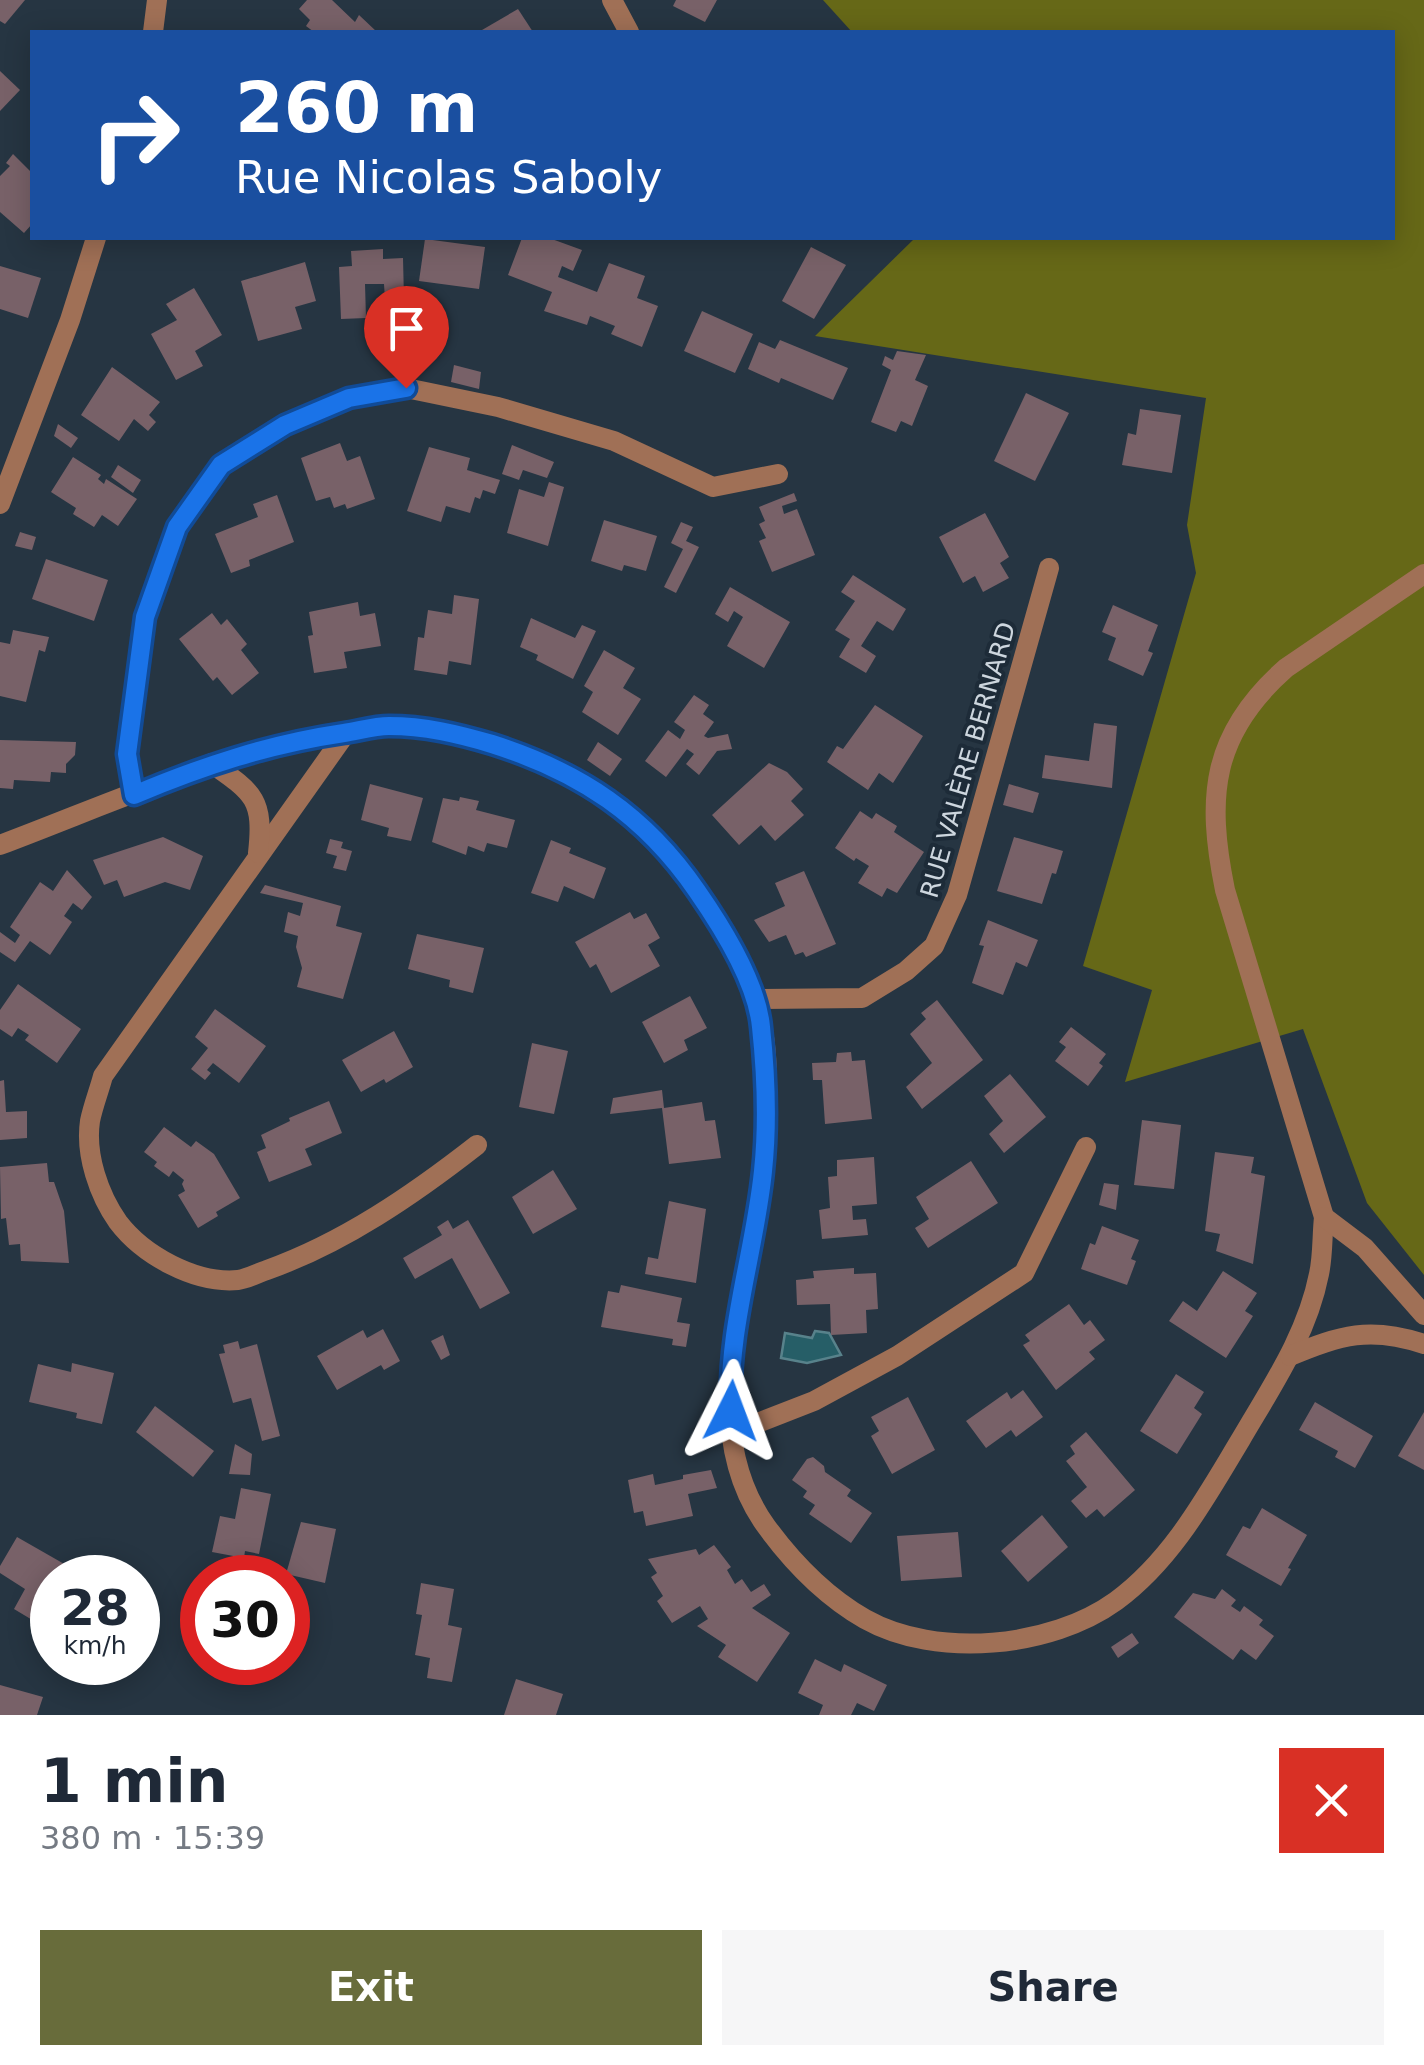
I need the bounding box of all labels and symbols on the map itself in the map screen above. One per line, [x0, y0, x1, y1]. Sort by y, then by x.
pin [364, 286, 449, 389]
street label: RUE VALÈRE BERNARD [915, 619, 1021, 901]
position arrow [679, 1359, 783, 1463]
speed limit sign: 30 [180, 1555, 310, 1685]

